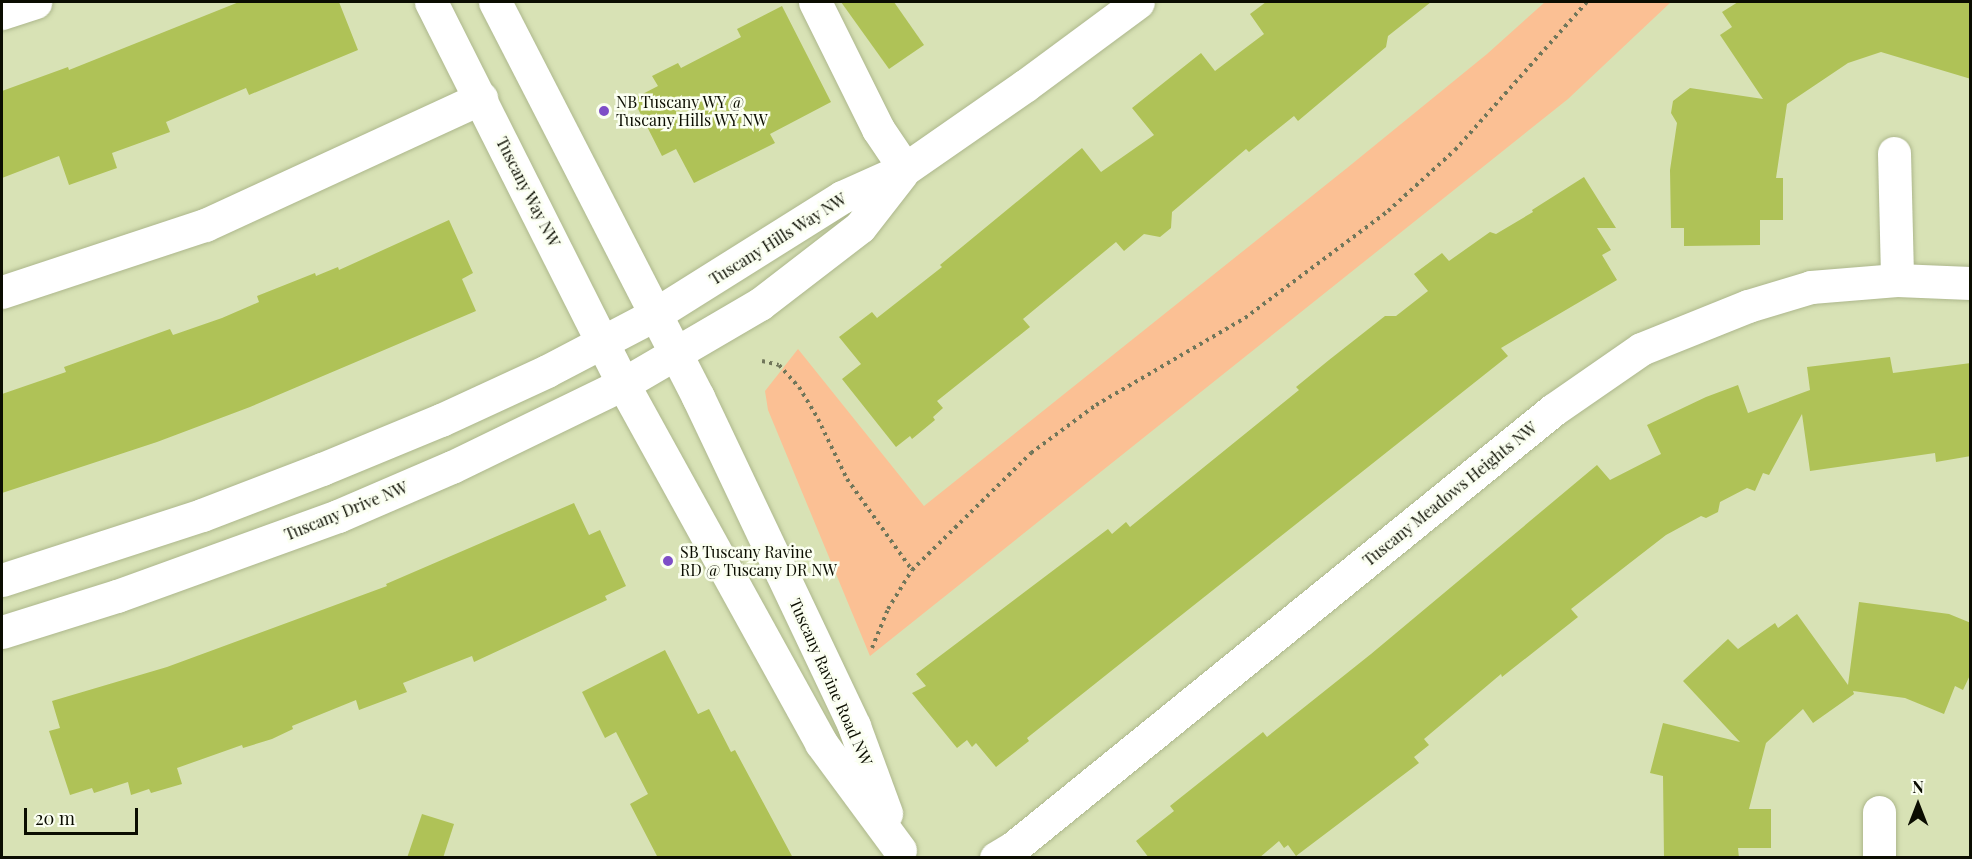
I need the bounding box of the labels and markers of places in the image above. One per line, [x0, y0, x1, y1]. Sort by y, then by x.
place label: NB Tuscany WY @ Tuscany Hills WY NW [616, 92, 769, 130]
marker: NB Tuscany WY @ Tuscany Hills WY NW [597, 104, 611, 118]
place label: SB Tuscany Ravine RD @ Tuscany DR NW [680, 542, 838, 580]
marker: SB Tuscany Ravine RD @ Tuscany DR NW [661, 554, 675, 568]

